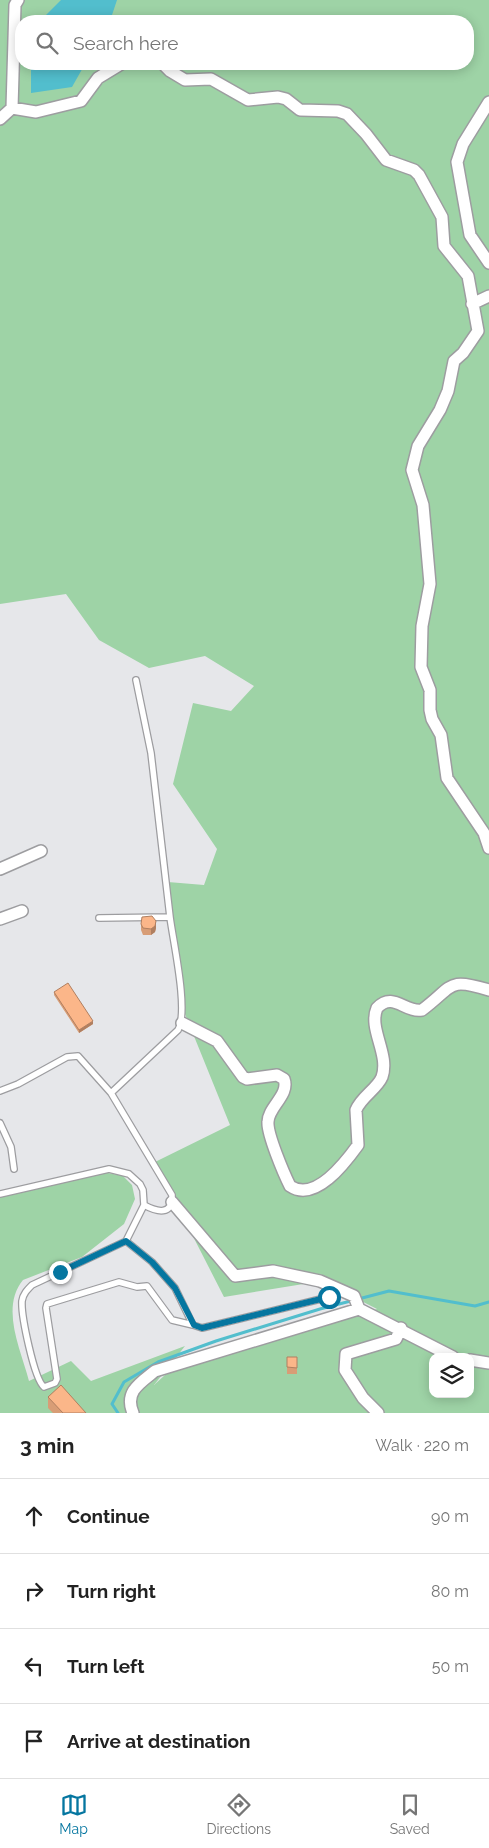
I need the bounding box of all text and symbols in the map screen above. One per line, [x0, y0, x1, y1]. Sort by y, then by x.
search box [15, 15, 474, 70]
icon: search [33, 29, 61, 57]
text: Search here [73, 32, 179, 54]
route end [49, 1261, 72, 1284]
route start [318, 1286, 341, 1309]
map controls [429, 1353, 474, 1398]
button: layers [429, 1353, 474, 1398]
text: 3 min [20, 1433, 74, 1458]
text: Walk · 220 m [375, 1436, 469, 1455]
icon: ahead [20, 1502, 48, 1530]
text: Continue [67, 1505, 150, 1527]
text: 90 m [431, 1507, 469, 1526]
icon: right [20, 1577, 48, 1605]
text: Turn right [67, 1580, 156, 1602]
text: 80 m [431, 1582, 469, 1601]
icon: left [20, 1652, 48, 1680]
text: Turn left [67, 1655, 144, 1677]
text: 50 m [432, 1657, 469, 1676]
icon: arrive [20, 1727, 48, 1755]
text: Arrive at destination [67, 1730, 251, 1752]
tab: Map [59, 1791, 88, 1837]
tab: Directions [206, 1791, 271, 1837]
tab: Saved [390, 1791, 430, 1837]

